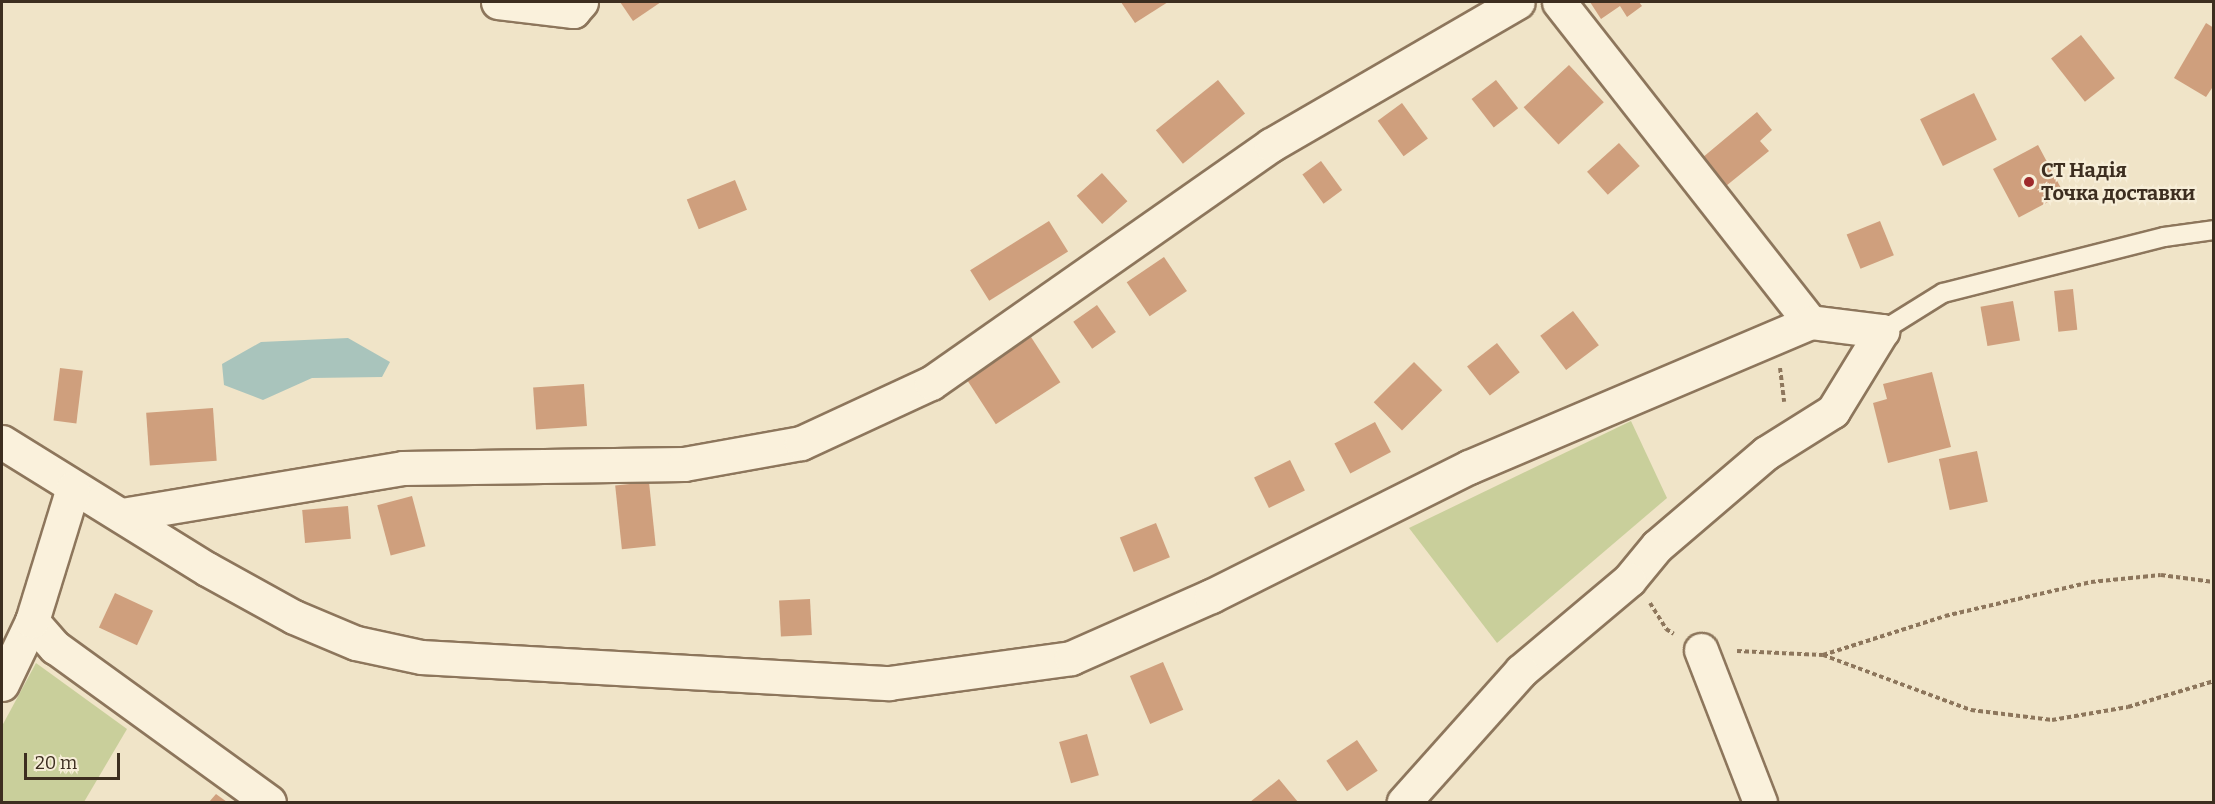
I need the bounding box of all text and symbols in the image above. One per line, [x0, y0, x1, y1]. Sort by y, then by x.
place label: СТ Надія Точка доставки [2041, 158, 2195, 205]
marker: СТ Надія Точка доставки [2022, 175, 2036, 189]
scale bar [27, 741, 123, 779]
text: 20 m [35, 752, 77, 774]

